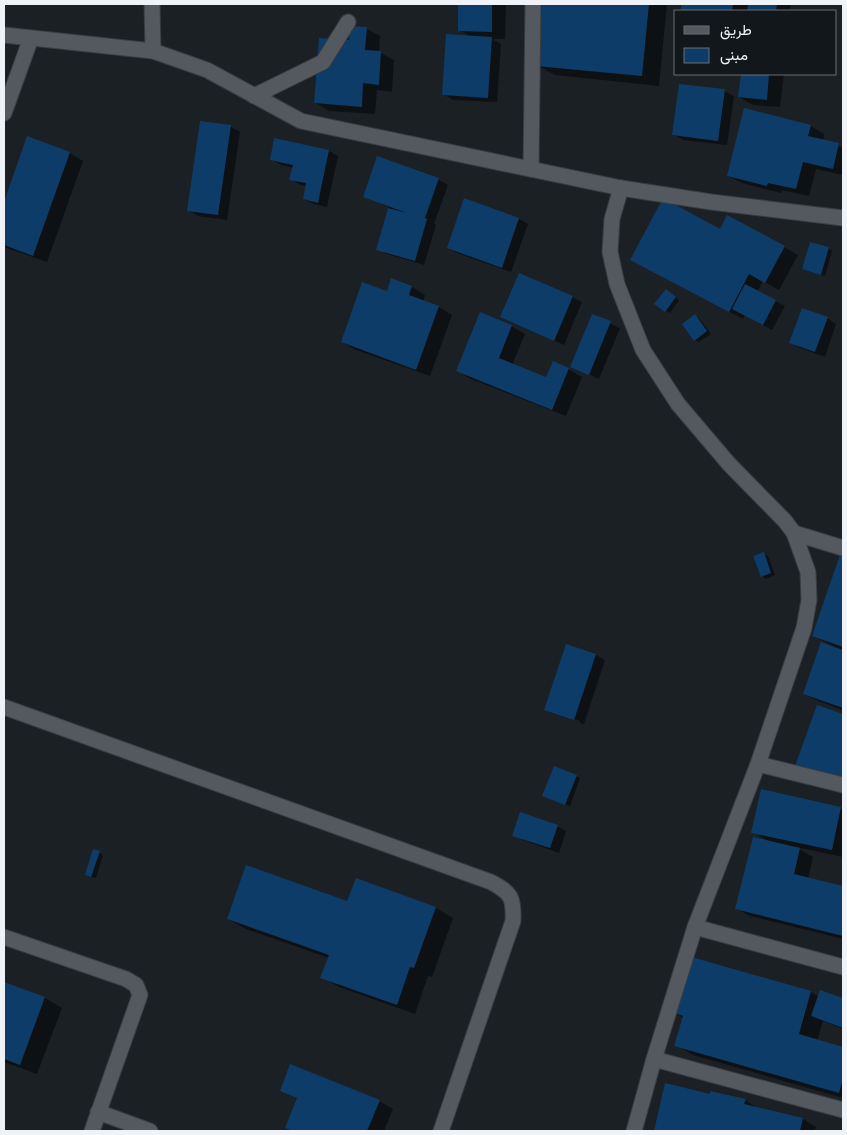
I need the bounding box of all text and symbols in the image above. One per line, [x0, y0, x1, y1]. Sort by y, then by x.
legend [674, 10, 837, 75]
text: طريق [720, 21, 752, 40]
text: مبنى [720, 46, 748, 65]

